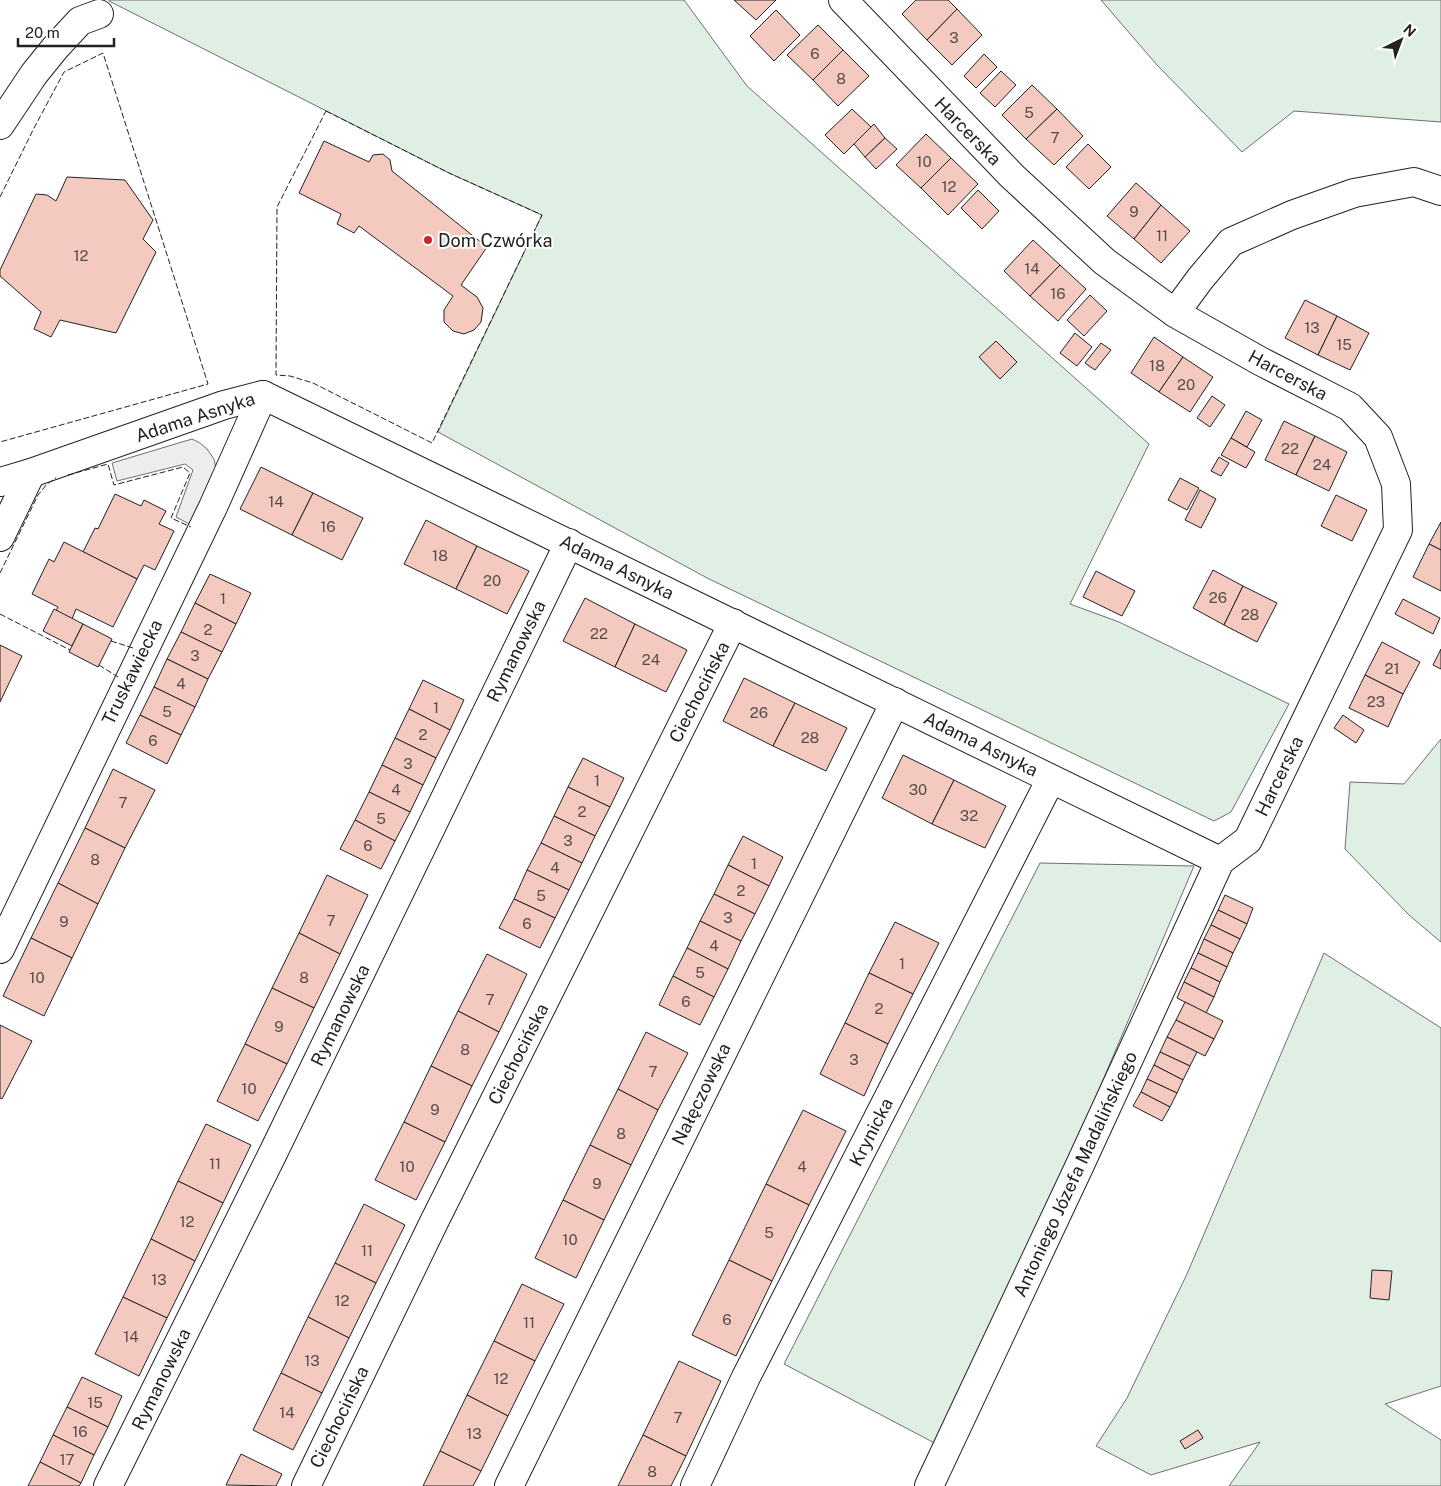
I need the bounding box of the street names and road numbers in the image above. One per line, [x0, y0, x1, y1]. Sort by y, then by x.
street label: Harcerska [930, 93, 1006, 169]
street label: Harcerska [1245, 345, 1331, 405]
street label: Adama Asnyka [133, 388, 257, 446]
street label: Adama Asnyka [557, 530, 677, 604]
street label: Rymanowska [482, 597, 550, 705]
street label: Truskawiecka [97, 616, 167, 728]
street label: Ciechocińska [665, 638, 733, 746]
street label: Adama Asnyka [921, 707, 1041, 781]
street label: Harcerska [1251, 733, 1307, 819]
street label: Rymanowska [306, 961, 374, 1069]
street label: Ciechocińska [484, 1000, 552, 1108]
street label: Nałęczowska [667, 1040, 735, 1148]
street label: Antoniego Józefa Madalińskiego [1009, 1048, 1141, 1300]
street label: Krynicka [845, 1094, 897, 1170]
street label: Rymanowska [127, 1325, 195, 1433]
street label: Ciechocińska [305, 1363, 373, 1471]

